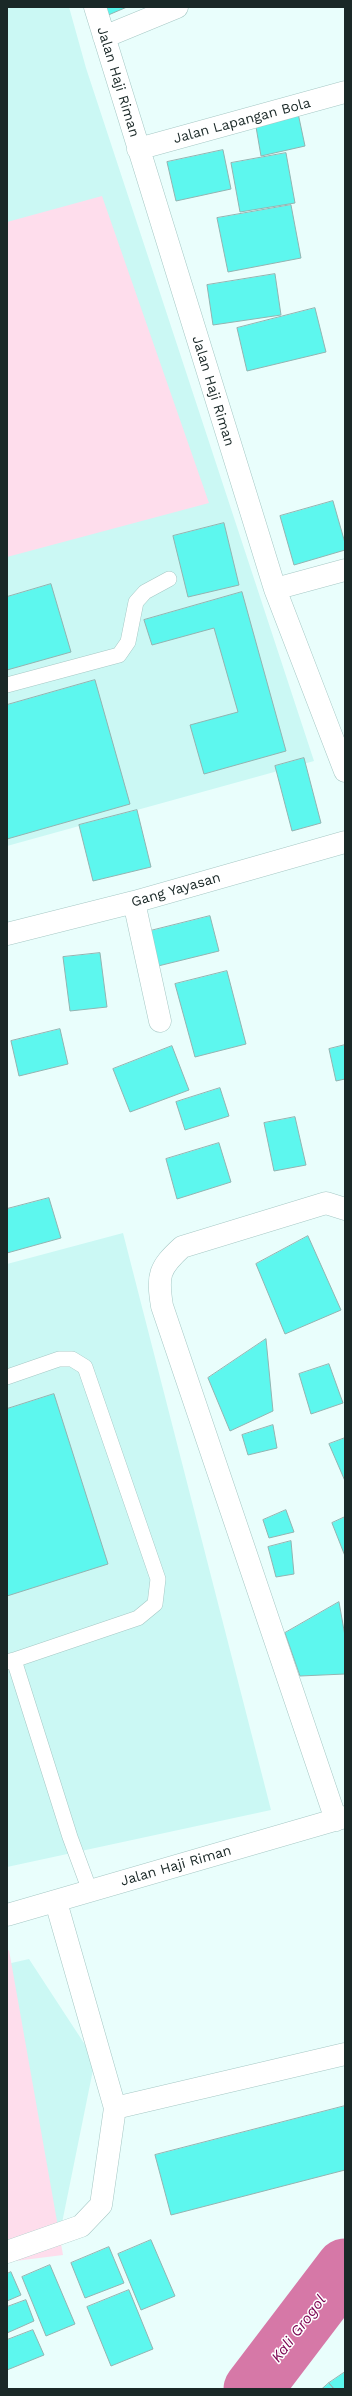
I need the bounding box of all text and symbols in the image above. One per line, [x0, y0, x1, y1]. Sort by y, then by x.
street label: Jalan Haji Riman [93, 25, 143, 139]
street label: Jalan Lapangan Bola [172, 95, 312, 147]
street label: Jalan Haji Riman [188, 334, 238, 448]
street label: Gang Yayasan [129, 869, 223, 911]
street label: Jalan Haji Riman [119, 1842, 233, 1890]
water label: Kali Grogol [268, 2292, 330, 2366]

